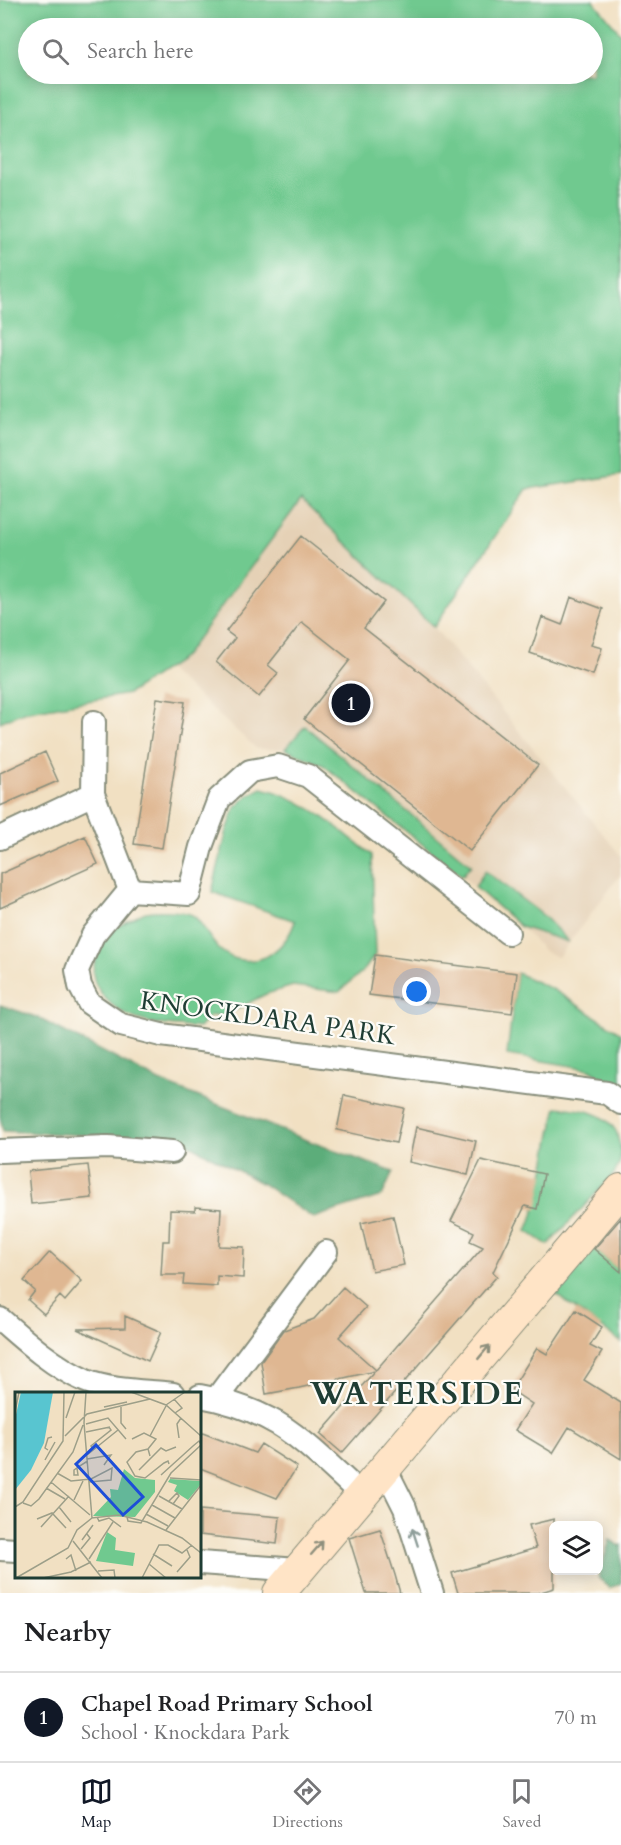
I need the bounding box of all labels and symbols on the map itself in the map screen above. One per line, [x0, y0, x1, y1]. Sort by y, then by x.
pin: 1 [332, 680, 370, 726]
your location [402, 977, 431, 1006]
street label: KNOCKDARA PARK [138, 983, 399, 1053]
one-way arrow [478, 1344, 491, 1360]
district label: WATERSIDE [309, 1372, 524, 1416]
inset map [15, 1392, 201, 1578]
one-way arrow [408, 1528, 419, 1547]
one-way arrow [310, 1540, 323, 1556]

